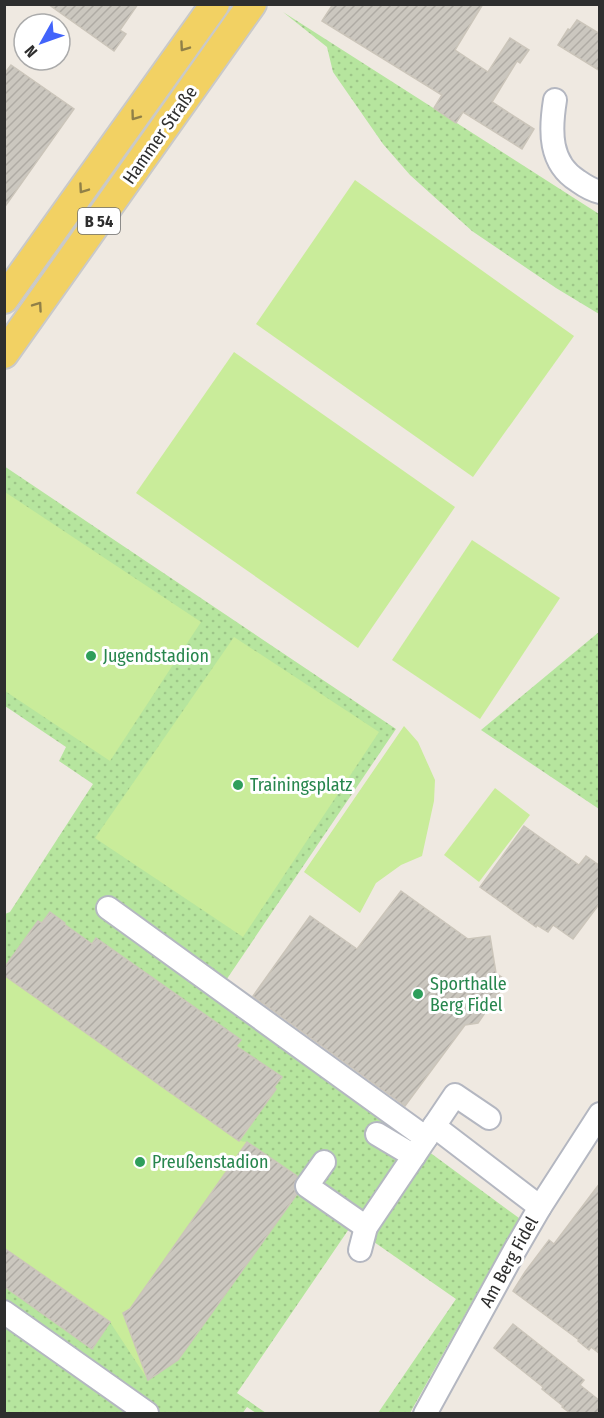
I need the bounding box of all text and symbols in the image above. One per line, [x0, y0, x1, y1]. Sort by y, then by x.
north arrow [12, 12, 72, 72]
one-way arrow [180, 41, 191, 52]
text: N [21, 42, 41, 61]
street label: Hammer Straße [118, 82, 202, 188]
one-way arrow [131, 109, 142, 120]
one-way arrow [79, 183, 90, 194]
road number: B 54 [78, 208, 120, 234]
one-way arrow [31, 302, 42, 313]
place label: Jugendstadion [103, 645, 209, 667]
marker: Jugendstadion [84, 649, 98, 663]
place label: Trainingsplatz [250, 774, 352, 796]
marker: Trainingsplatz [231, 778, 245, 792]
place label: Sporthalle Berg Fidel [430, 973, 507, 1016]
marker: Sporthalle Berg Fidel [411, 987, 425, 1001]
place label: Preußenstadion [152, 1151, 269, 1173]
marker: Preußenstadion [133, 1155, 147, 1169]
street label: Am Berg Fidel [475, 1213, 543, 1311]

